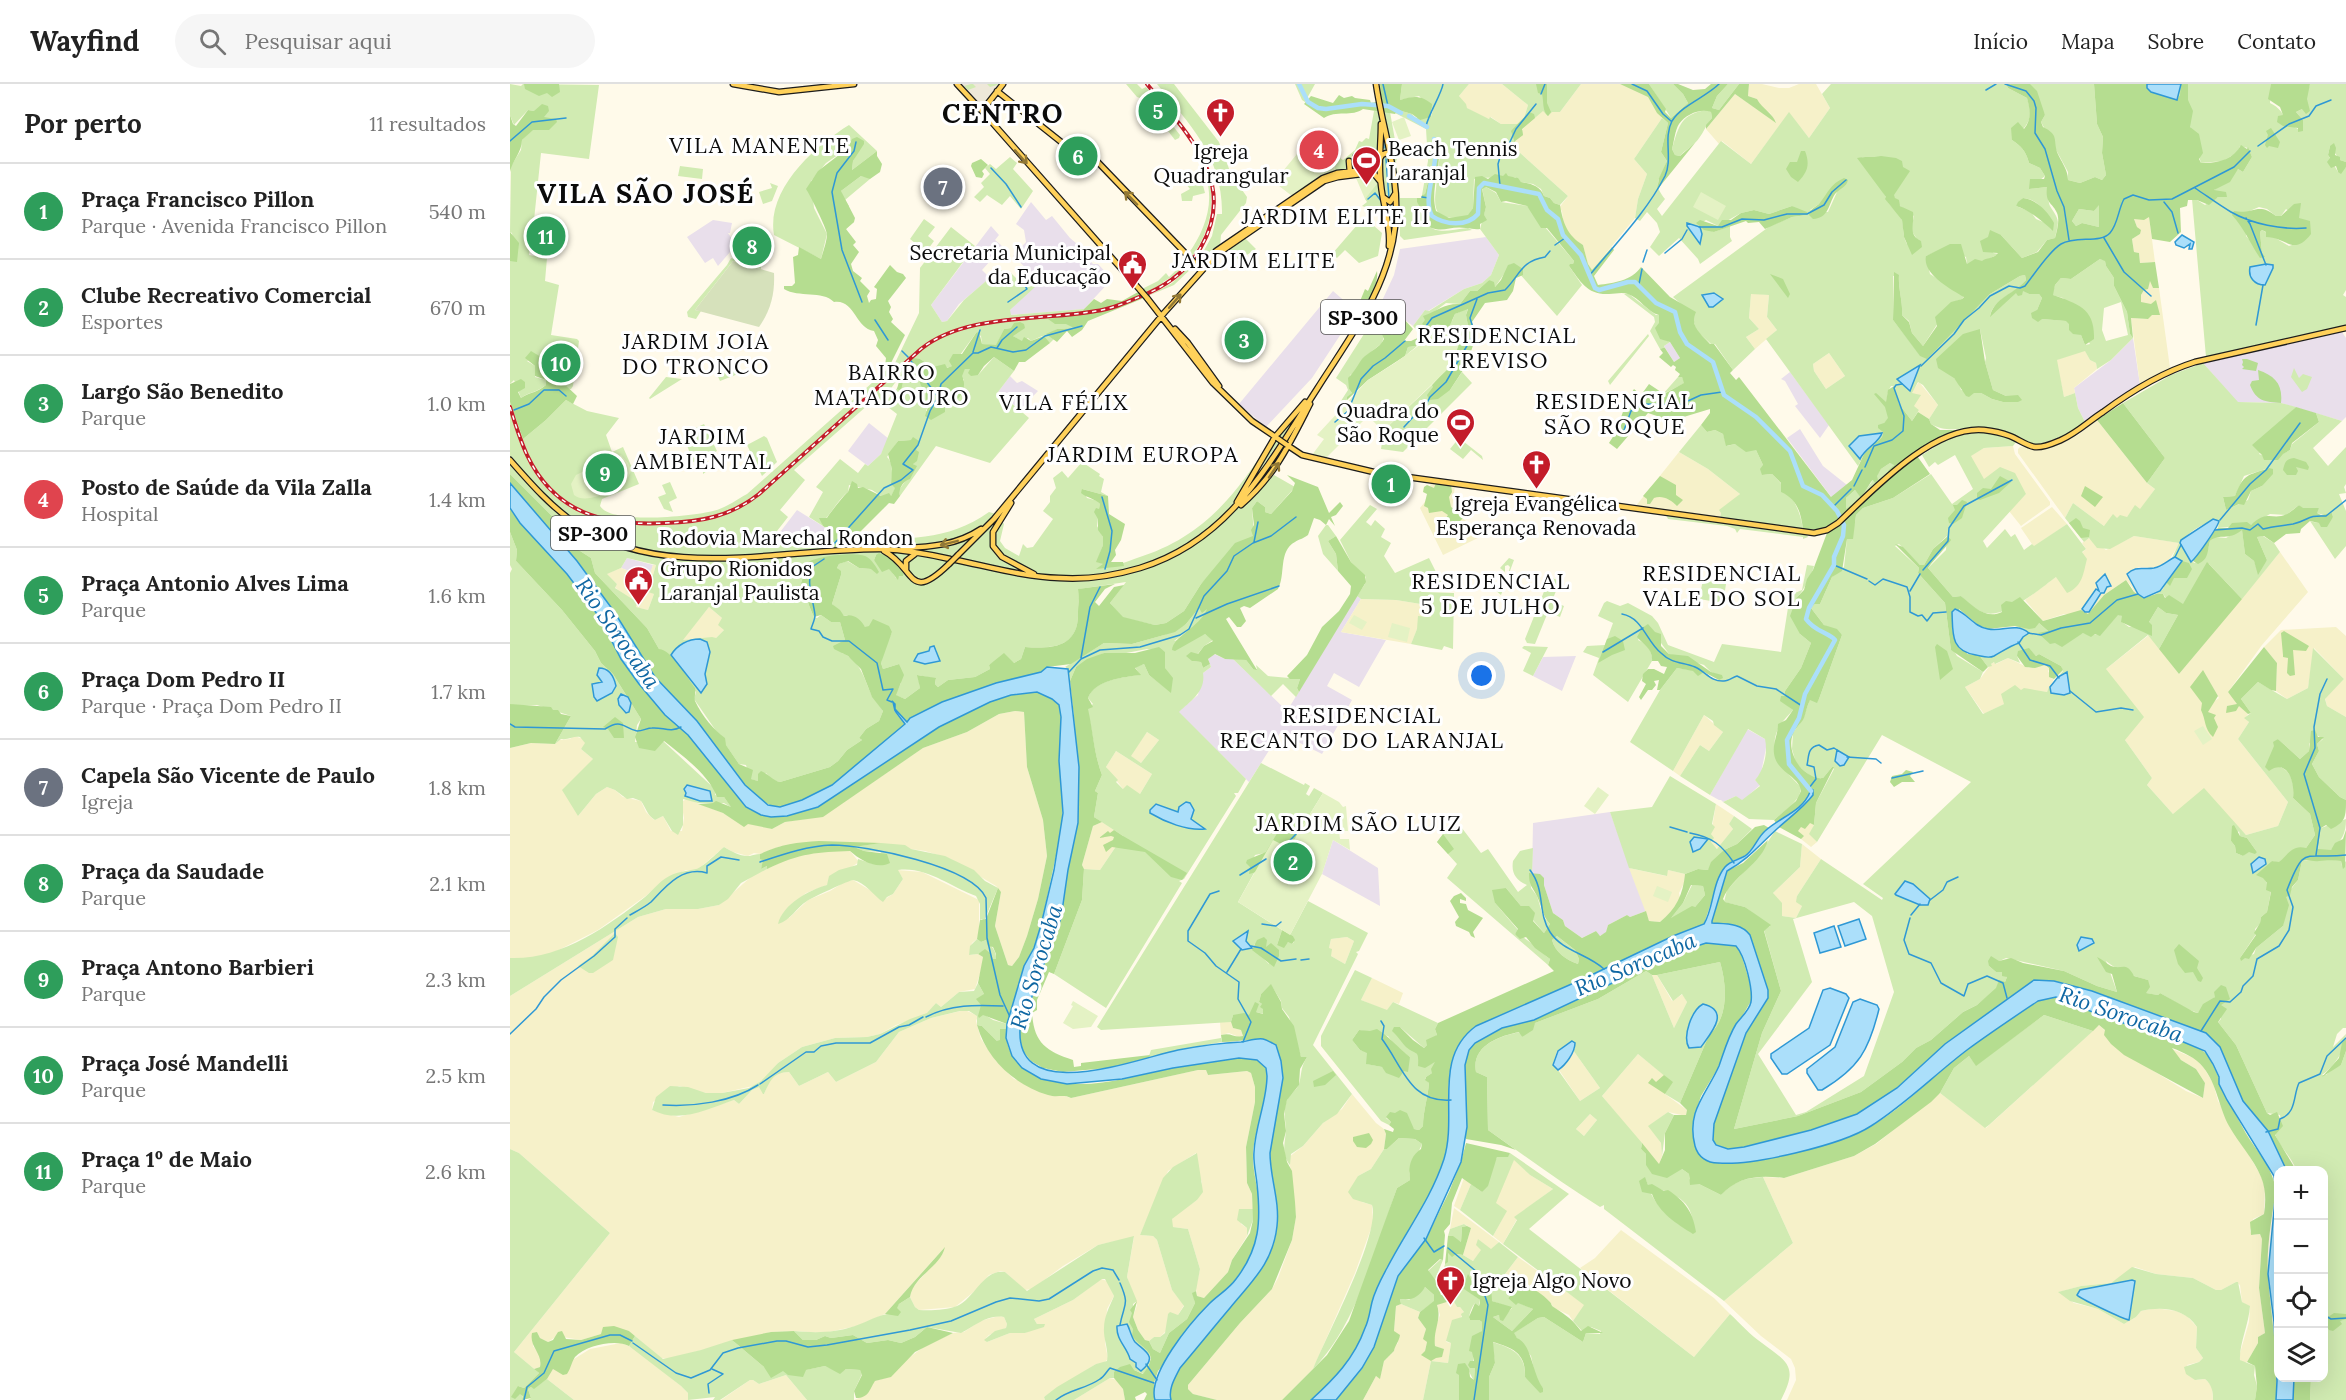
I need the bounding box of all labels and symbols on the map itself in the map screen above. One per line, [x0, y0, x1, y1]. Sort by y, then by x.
pin: 5 [1138, 88, 1178, 134]
district label: CENTRO [942, 96, 1064, 130]
church icon: Igreja Quadrangular [1205, 96, 1237, 138]
pin: 4 [1300, 128, 1338, 172]
district label: VILA MANENTE [668, 131, 851, 159]
pin: 6 [1058, 134, 1098, 178]
place label: Beach Tennis Laranjal [1388, 135, 1517, 186]
place label: Igreja Quadrangular [1154, 138, 1288, 189]
sports icon: Beach Tennis Laranjal [1351, 144, 1383, 186]
one-way arrow [1014, 150, 1028, 165]
pin: 7 [924, 164, 962, 210]
district label: VILA SÃO JOSÉ [537, 176, 755, 210]
one-way arrow [1124, 190, 1139, 205]
district label: JARDIM ELITE II [1240, 202, 1431, 230]
pin: 11 [526, 214, 566, 258]
pin: 8 [732, 224, 772, 268]
place label: Secretaria Municipal da Educação [910, 239, 1111, 290]
district label: JARDIM ELITE [1171, 246, 1336, 274]
public building icon: Secretaria Municipal da Educação [1116, 248, 1148, 290]
one-way arrow [1168, 294, 1182, 309]
road number: SP-300 [1321, 300, 1405, 334]
pin: 3 [1224, 318, 1264, 362]
district label: RESIDENCIAL TREVISO [1417, 321, 1577, 374]
district label: JARDIM JOIA DO TRONCO [621, 327, 770, 380]
pin: 10 [542, 340, 580, 386]
district label: BAIRRO MATADOURO [814, 358, 970, 411]
district label: RESIDENCIAL SÃO ROQUE [1535, 387, 1695, 440]
district label: VILA FÉLIX [998, 388, 1129, 416]
place label: Quadra do São Roque [1336, 397, 1439, 448]
sports icon: Quadra do São Roque [1444, 406, 1476, 448]
district label: JARDIM AMBIENTAL [633, 422, 772, 475]
district label: JARDIM EUROPA [1046, 440, 1239, 468]
church icon: Igreja Evangélica Esperança Renovada [1520, 448, 1552, 490]
pin: 9 [586, 450, 625, 496]
one-way arrow [1268, 462, 1280, 478]
pin: 1 [1372, 462, 1410, 506]
place label: Igreja Evangélica Esperança Renovada [1436, 490, 1637, 541]
road number: SP-300 [551, 516, 635, 550]
street label: Rodovia Marechal Rondon [659, 524, 914, 551]
one-way arrow [940, 538, 959, 550]
place label: Grupo Rionidos Laranjal Paulista [660, 555, 820, 606]
district label: RESIDENCIAL VALE DO SOL [1642, 559, 1802, 612]
public building icon: Grupo Rionidos Laranjal Paulista [623, 564, 655, 606]
district label: RESIDENCIAL 5 DE JULHO [1411, 567, 1571, 620]
water label: Rio Sorocaba [570, 572, 667, 695]
your location [1467, 661, 1496, 690]
district label: RESIDENCIAL RECANTO DO LARANJAL [1219, 701, 1505, 754]
district label: JARDIM SÃO LUIZ [1255, 809, 1462, 837]
pin: 2 [1274, 840, 1312, 884]
water label: Rio Sorocaba [1004, 900, 1069, 1033]
water label: Rio Sorocaba [1570, 926, 1701, 1002]
water label: Rio Sorocaba [2055, 980, 2187, 1049]
church icon: Igreja Algo Novo [1435, 1264, 1467, 1306]
place label: Igreja Algo Novo [1472, 1267, 1631, 1294]

